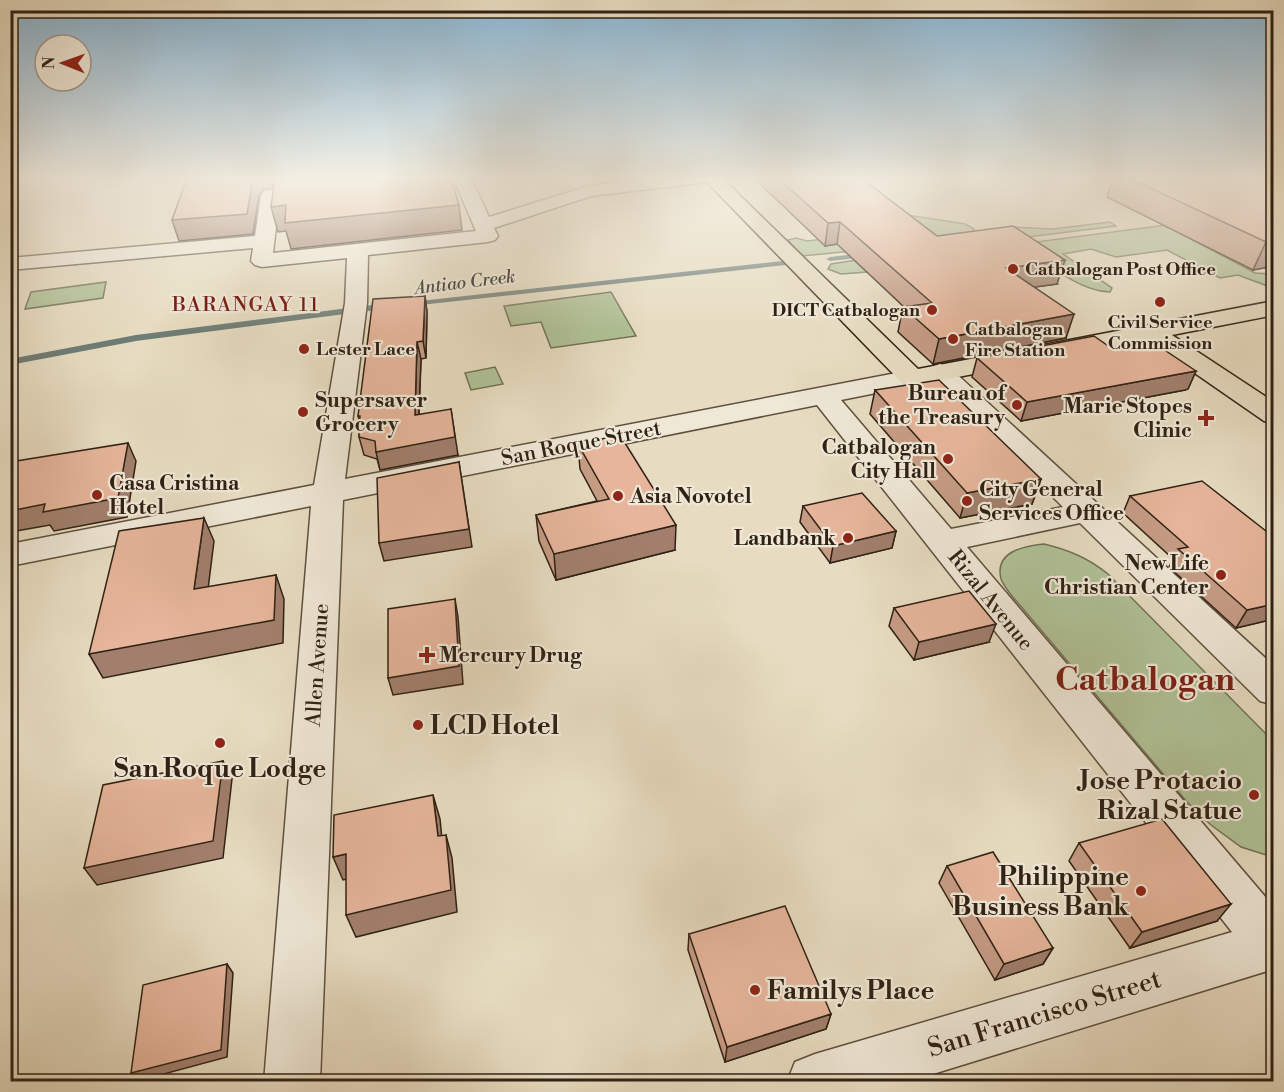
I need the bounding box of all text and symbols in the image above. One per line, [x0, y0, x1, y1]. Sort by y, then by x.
north arrow [33, 33, 93, 93]
text: N [39, 56, 59, 69]
place label: Catbalogan Post Office [1025, 258, 1216, 281]
marker: Catbalogan Post Office [1006, 262, 1020, 276]
water label: Antiao Creek [411, 265, 517, 300]
district label: BARANGAY 11 [171, 293, 320, 318]
marker: Civil Service Commission [1153, 295, 1167, 309]
place label: DICT Catbalogan [772, 299, 920, 322]
marker: DICT Catbalogan [925, 303, 939, 317]
place label: Civil Service Commission [1107, 311, 1213, 355]
place label: Catbalogan Fire Station [965, 318, 1065, 362]
marker: Catbalogan Fire Station [946, 332, 960, 346]
place label: Lester Lace [316, 338, 415, 361]
marker: Lester Lace [297, 342, 311, 356]
place label: Bureau of the Treasury [878, 381, 1008, 431]
place label: Supersaver Grocery [315, 388, 427, 438]
place label: Marie Stopes Clinic [1063, 394, 1192, 444]
marker: Bureau of the Treasury [1010, 398, 1024, 412]
marker: Supersaver Grocery [296, 405, 310, 419]
marker: Marie Stopes Clinic [1197, 409, 1215, 427]
street label: San Roque Street [499, 416, 664, 472]
place label: Catbalogan City Hall [821, 435, 936, 485]
marker: Catbalogan City Hall [941, 452, 955, 466]
place label: Casa Cristina Hotel [109, 471, 240, 521]
place label: City General Services Office [979, 477, 1124, 527]
place label: Asia Novotel [629, 484, 752, 510]
marker: Casa Cristina Hotel [90, 488, 104, 502]
marker: Asia Novotel [611, 489, 625, 503]
marker: City General Services Office [960, 494, 974, 508]
place label: Landbank [734, 526, 837, 552]
marker: Landbank [841, 531, 855, 545]
street label: Rizal Avenue [942, 545, 1039, 656]
place label: New Life Christian Center [1044, 551, 1209, 601]
marker: New Life Christian Center [1214, 568, 1228, 582]
street label: Allen Avenue [301, 603, 335, 729]
place label: Mercury Drug [439, 643, 583, 669]
marker: Mercury Drug [420, 648, 434, 662]
district label: Catbalogan [1055, 660, 1235, 701]
place label: LCD Hotel [430, 710, 560, 742]
marker: LCD Hotel [411, 718, 425, 732]
marker: San Roque Lodge [213, 736, 227, 750]
place label: San Roque Lodge [114, 753, 326, 785]
place label: Jose Protacio Rizal Statue [1077, 765, 1242, 827]
marker: Jose Protacio Rizal Statue [1247, 788, 1261, 802]
place label: Philippine Business Bank [952, 861, 1130, 923]
marker: Philippine Business Bank [1134, 884, 1148, 898]
street label: San Francisco Street [924, 963, 1165, 1065]
place label: Familys Place [767, 975, 935, 1007]
marker: Familys Place [748, 983, 762, 997]

